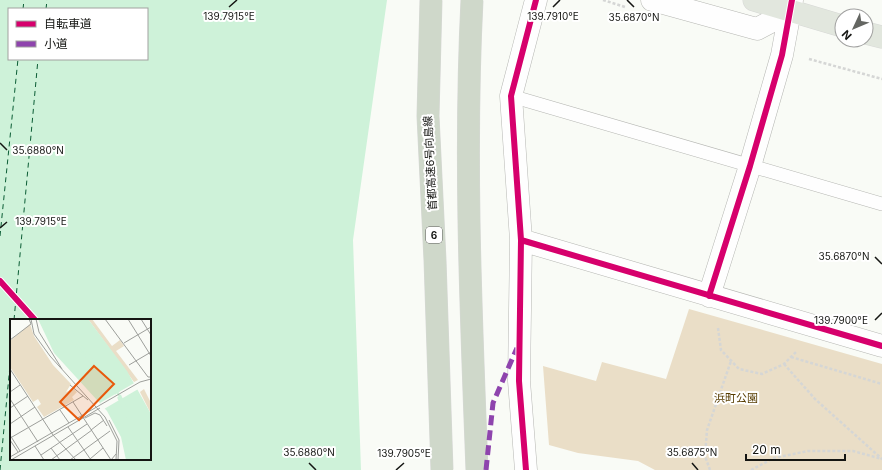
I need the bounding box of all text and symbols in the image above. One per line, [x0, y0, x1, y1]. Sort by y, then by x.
legend [8, 8, 148, 60]
north arrow [834, 8, 874, 48]
text: 139.7915°E [203, 10, 255, 22]
text: 139.7910°E [527, 10, 579, 22]
text: 35.6870°N [609, 11, 659, 23]
text: 自転車道 [44, 16, 92, 31]
text: N [839, 27, 855, 43]
text: 小道 [44, 36, 68, 51]
street label: 首都高速6号向島線 [421, 115, 439, 211]
text: 35.6880°N [12, 144, 64, 156]
text: 139.7915°E [15, 215, 67, 227]
road number: 6 [426, 227, 442, 243]
text: 35.6870°N [819, 250, 869, 262]
text: 139.7900°E [814, 314, 868, 326]
inset map [10, 319, 151, 460]
park label: 浜町公園 [714, 391, 758, 405]
scale bar [746, 436, 845, 462]
text: 20 m [752, 442, 781, 457]
text: 35.6880°N [283, 446, 335, 458]
text: 35.6875°N [667, 446, 717, 458]
text: 139.7905°E [377, 447, 431, 459]

